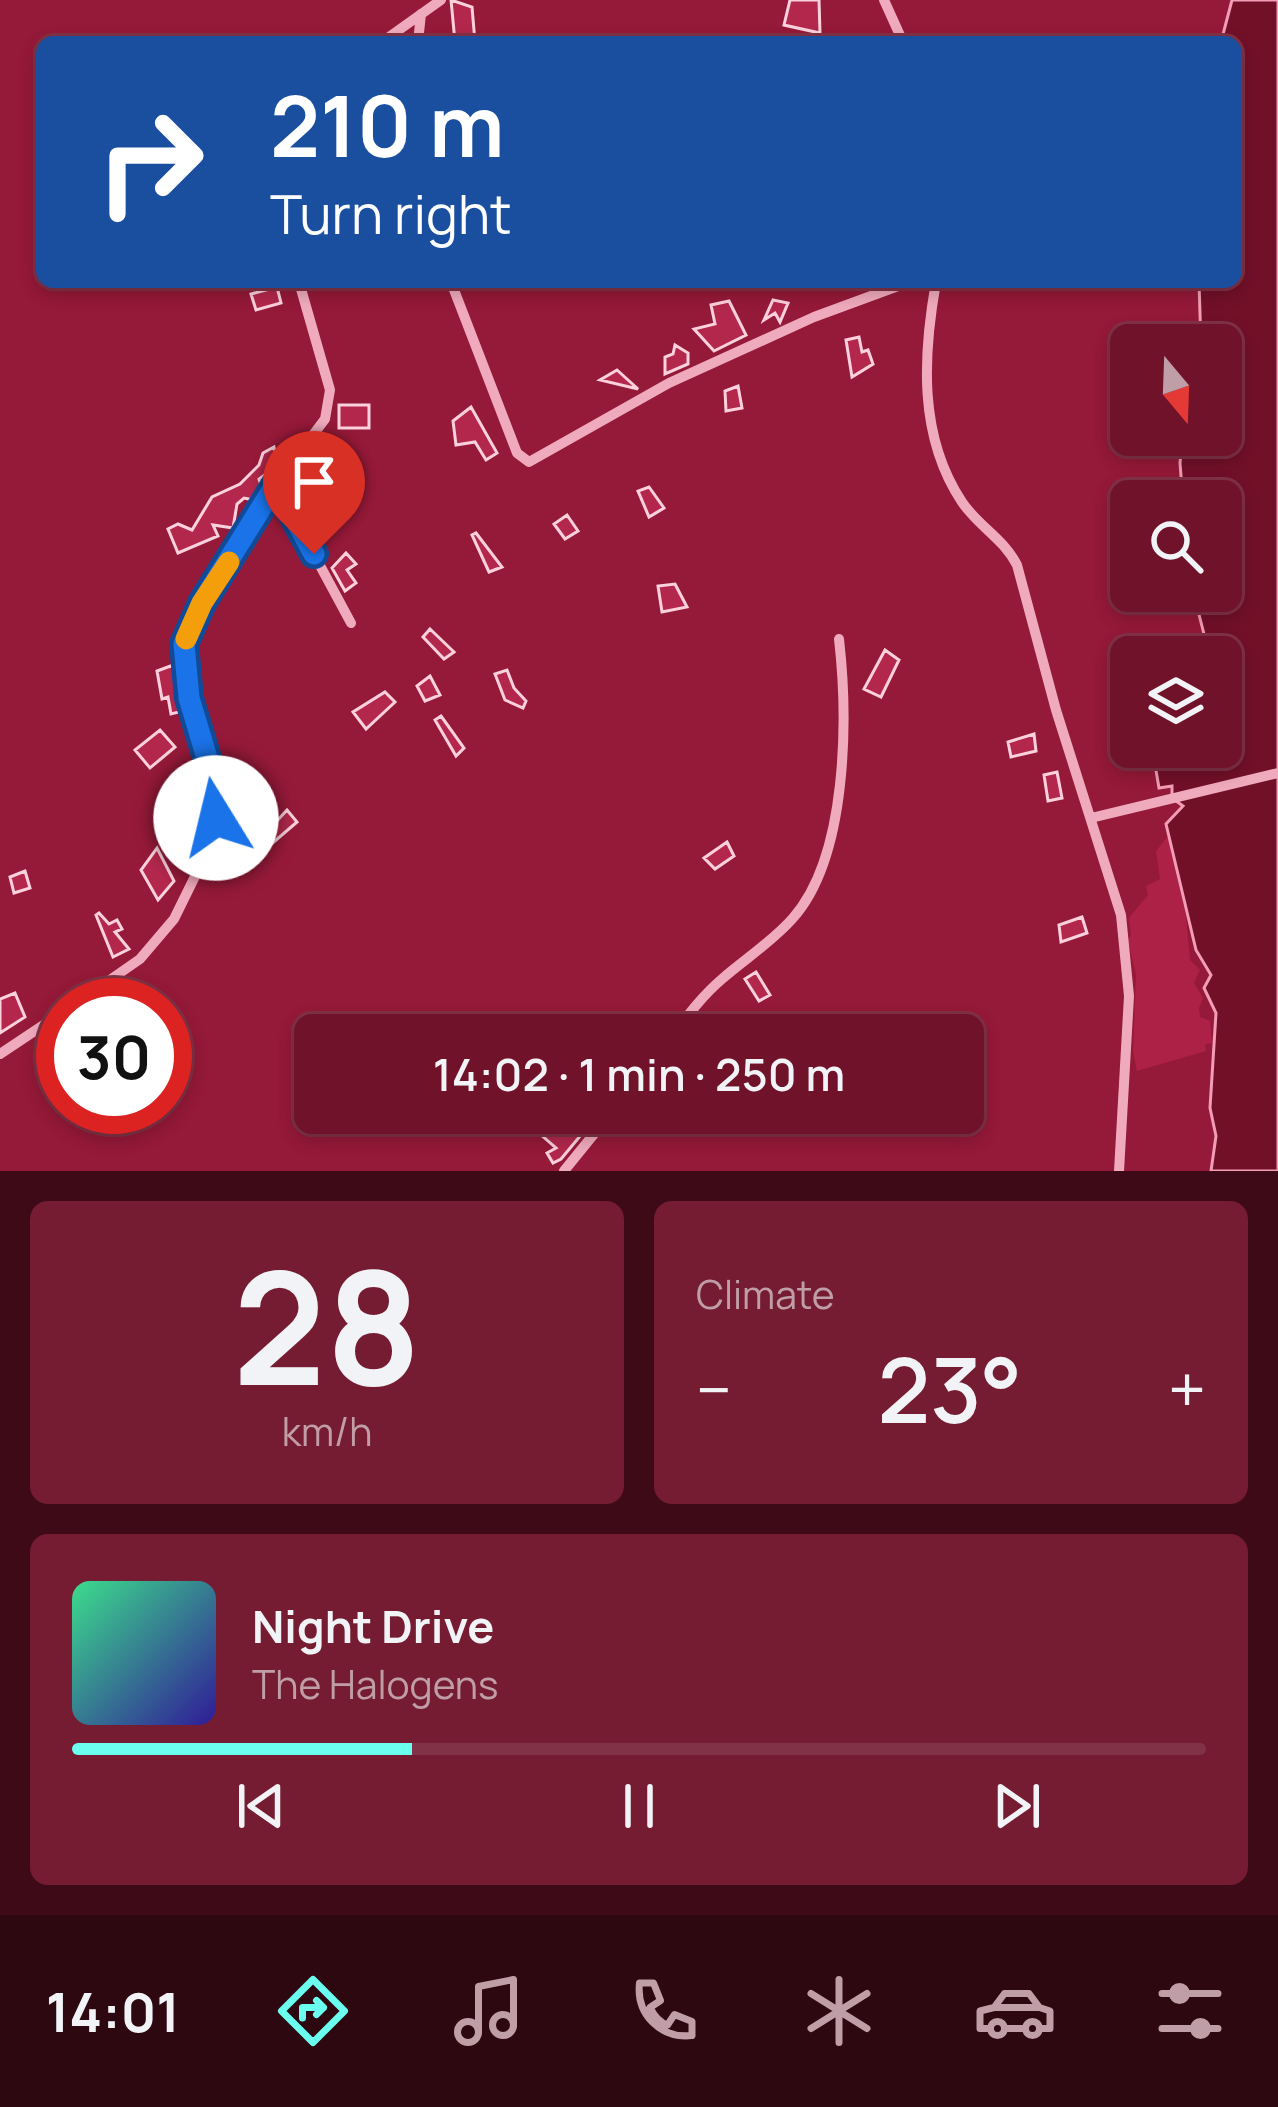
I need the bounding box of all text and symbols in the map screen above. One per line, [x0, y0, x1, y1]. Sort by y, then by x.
text: 210 m [270, 67, 504, 182]
icon: right [72, 84, 228, 240]
text: Turn right [270, 176, 512, 250]
north arrow [1110, 324, 1242, 456]
map controls [1110, 324, 1242, 768]
pin [263, 431, 365, 554]
icon: arrive [281, 449, 347, 515]
button: search [1110, 480, 1242, 612]
button: layers [1110, 636, 1242, 768]
position arrow [153, 755, 279, 881]
speed limit sign: 30 [36, 978, 192, 1134]
text: 14:02 · 1 min · 250 m [433, 1043, 845, 1105]
text: 28 [233, 1219, 421, 1432]
text: Climate [696, 1267, 835, 1321]
text: 23° [877, 1327, 1022, 1450]
text: − [696, 1344, 732, 1434]
text: + [1168, 1344, 1206, 1434]
text: km/h [282, 1404, 372, 1458]
text: Night Drive [252, 1595, 494, 1657]
text: The Halogens [252, 1657, 499, 1711]
icon: previous [228, 1773, 294, 1839]
icon: pause [606, 1773, 672, 1839]
icon: next [984, 1773, 1050, 1839]
icon: directions [271, 1969, 355, 2053]
icon: music [447, 1969, 531, 2053]
icon: phone [622, 1969, 706, 2053]
icon: climate [797, 1969, 881, 2053]
icon: car [973, 1969, 1057, 2053]
icon: filters [1148, 1969, 1232, 2053]
text: 14:01 [46, 1974, 180, 2048]

